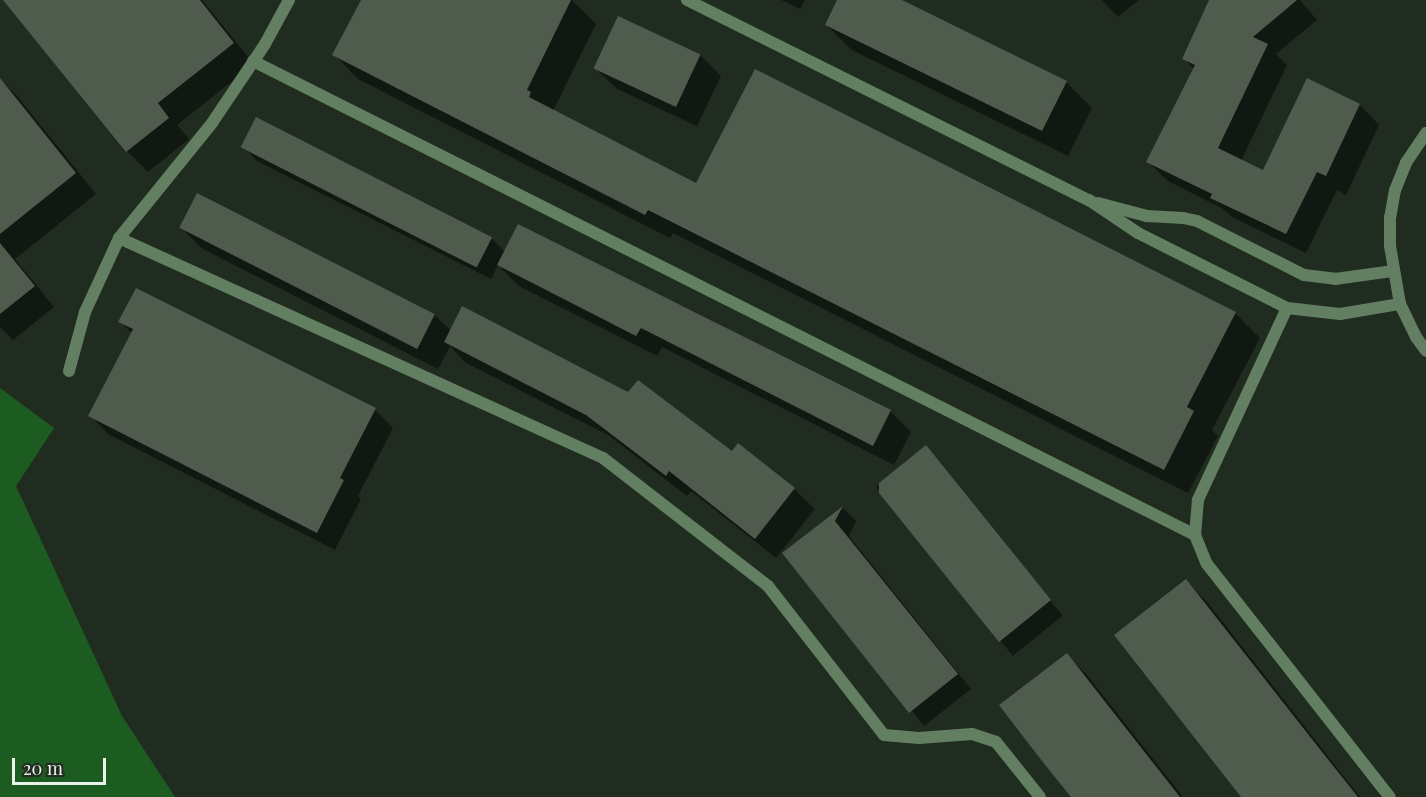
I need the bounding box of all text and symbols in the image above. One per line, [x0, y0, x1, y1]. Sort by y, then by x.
scale bar [15, 746, 110, 784]
text: 20 m [23, 756, 63, 780]

